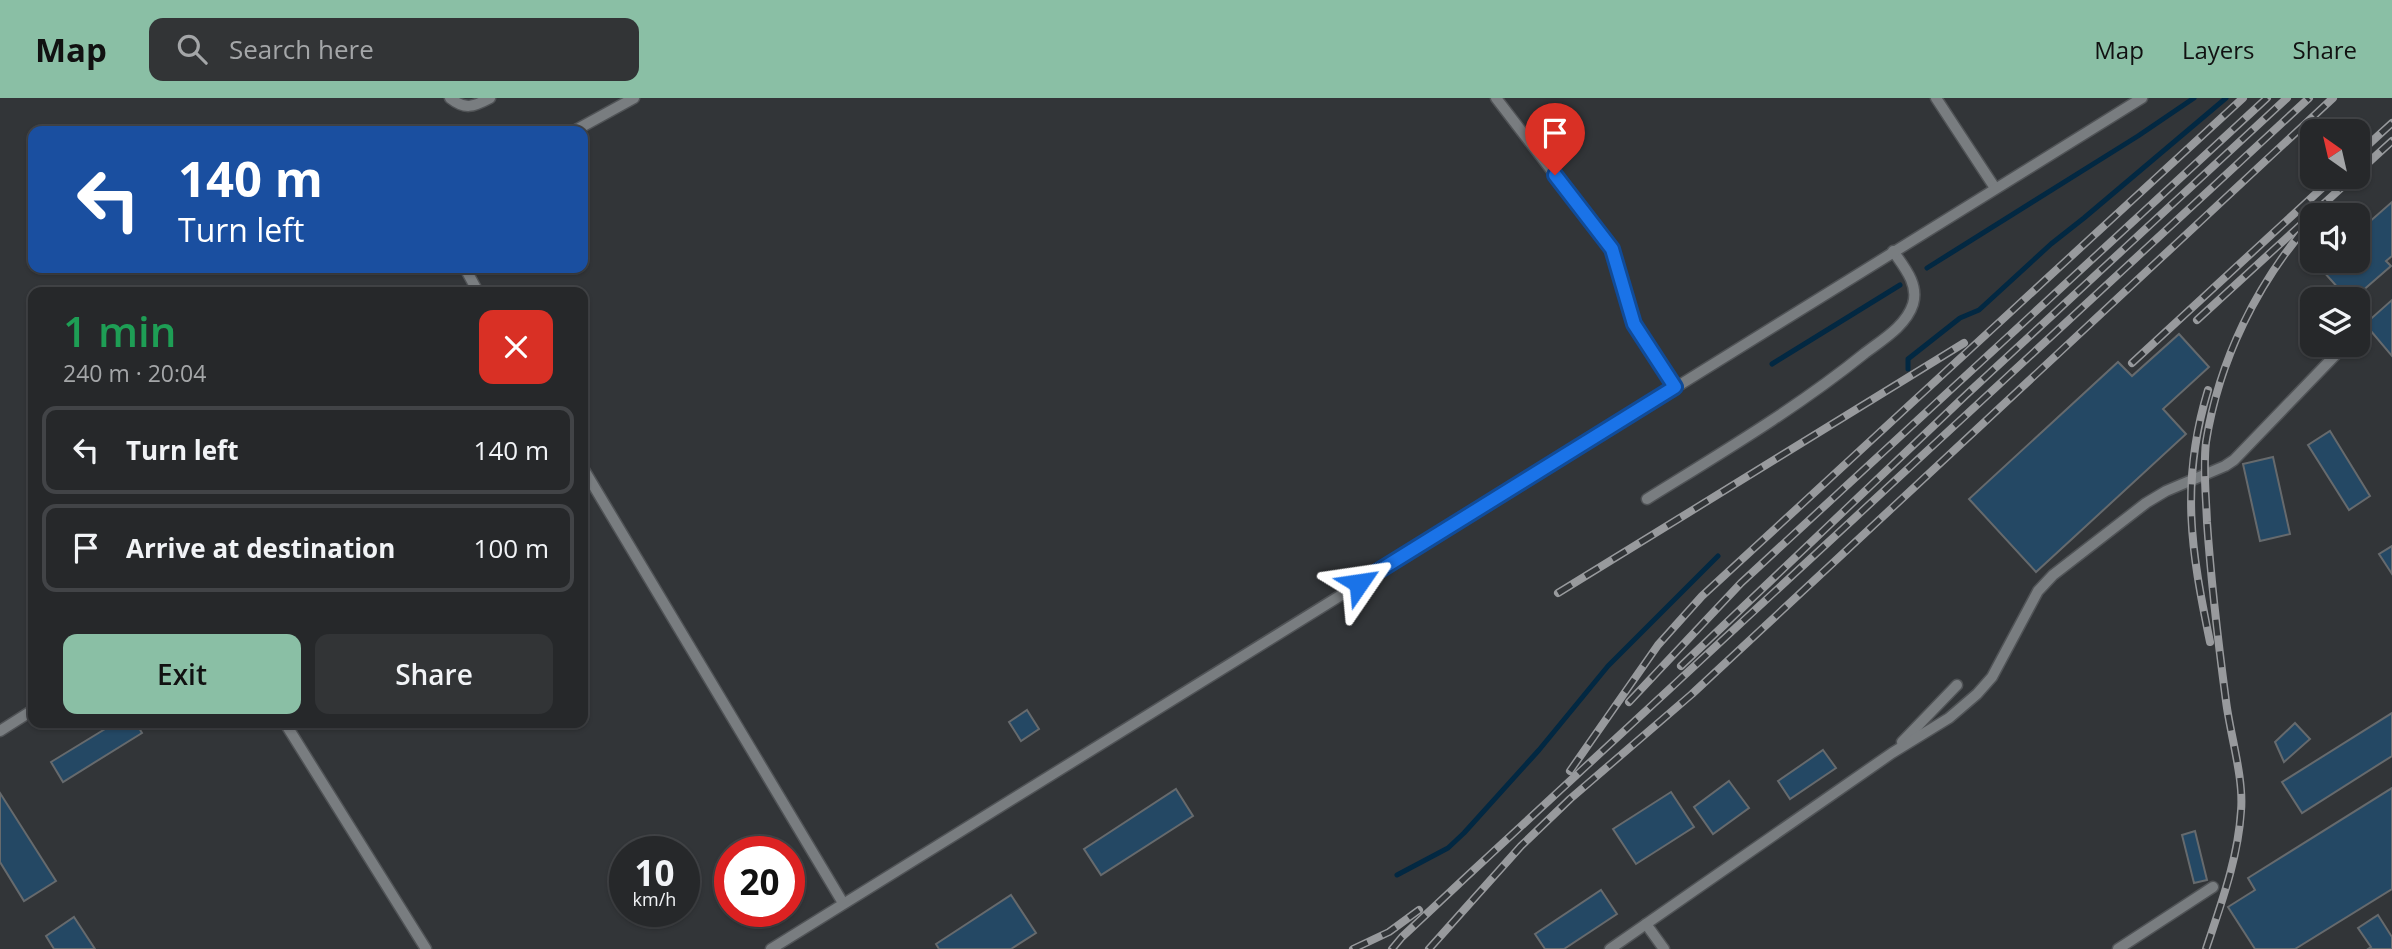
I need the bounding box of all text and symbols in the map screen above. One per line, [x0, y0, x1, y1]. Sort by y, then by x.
search box [149, 18, 639, 81]
text: Map [35, 27, 107, 72]
icon: search [173, 30, 211, 68]
text: Search here [229, 31, 374, 67]
text: Map [2094, 33, 2144, 66]
text: Layers [2182, 33, 2255, 66]
text: Share [2293, 33, 2357, 66]
pin [1525, 103, 1585, 175]
icon: arrive [1536, 114, 1574, 152]
north arrow [2300, 119, 2370, 189]
map controls [2300, 119, 2370, 357]
text: 140 m [178, 145, 323, 211]
icon: left [63, 154, 154, 245]
button: sound [2300, 203, 2370, 273]
text: Turn left [178, 208, 304, 251]
button: layers [2300, 287, 2370, 357]
text: 1 min [63, 302, 176, 359]
button: close [479, 310, 553, 384]
text: 240 m · 20:04 [63, 357, 206, 389]
icon: left [67, 431, 105, 469]
text: Turn left [126, 432, 238, 468]
text: 140 m [474, 432, 549, 468]
icon: arrive [67, 529, 105, 567]
text: Arrive at destination [126, 530, 395, 566]
text: 100 m [474, 530, 549, 566]
position arrow [1322, 546, 1396, 620]
button: Exit [63, 634, 301, 714]
button: Share [315, 634, 553, 714]
speed limit sign: 20 [714, 836, 805, 927]
text: 10 [634, 849, 675, 896]
text: km/h [633, 887, 676, 911]

